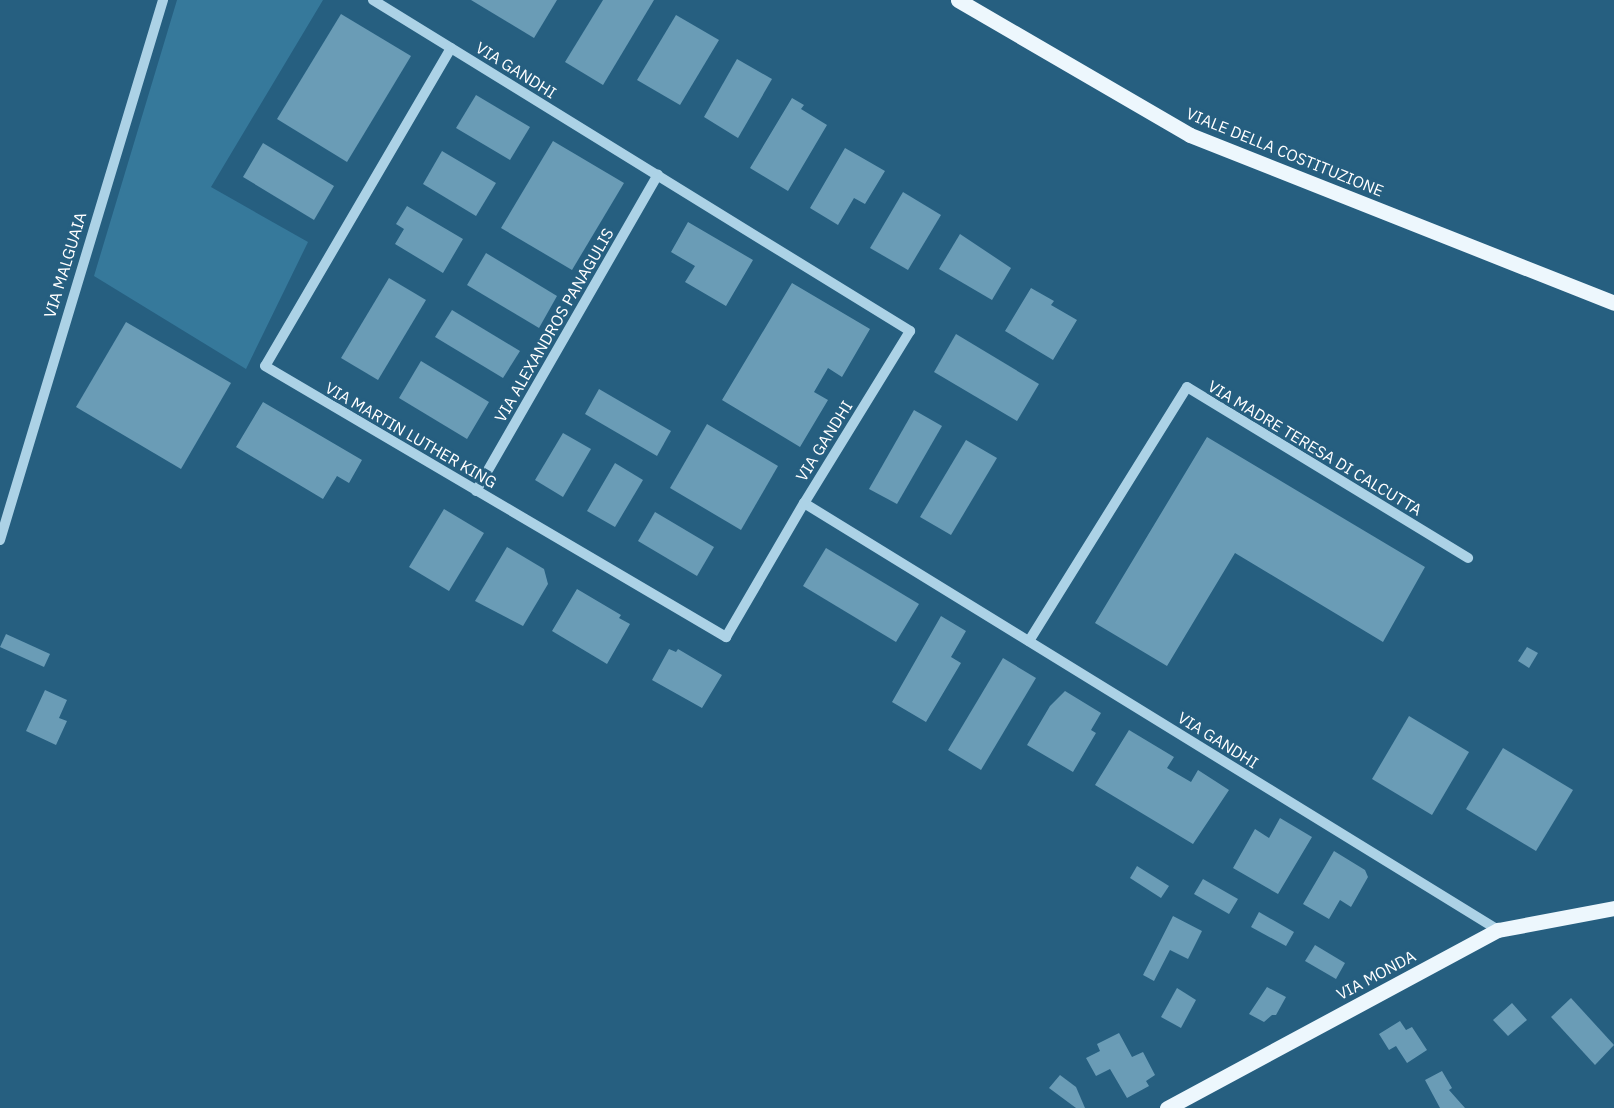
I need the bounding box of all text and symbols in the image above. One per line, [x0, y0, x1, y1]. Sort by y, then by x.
street label: VIA GANDHI [472, 38, 560, 102]
street label: VIALE DELLA COSTITUZIONE [1184, 104, 1386, 200]
street label: VIA MALGUAIA [40, 210, 90, 320]
street label: VIA ALEXANDROS PANAGULIS [491, 225, 617, 425]
street label: VIA MADRE TERESA DI CALCUTTA [1205, 376, 1425, 520]
street label: VIA MARTIN LUTHER KING [322, 378, 500, 492]
street label: VIA GANDHI [792, 397, 856, 485]
street label: VIA GANDHI [1174, 708, 1262, 772]
street label: VIA MONDA [1333, 946, 1419, 1004]

